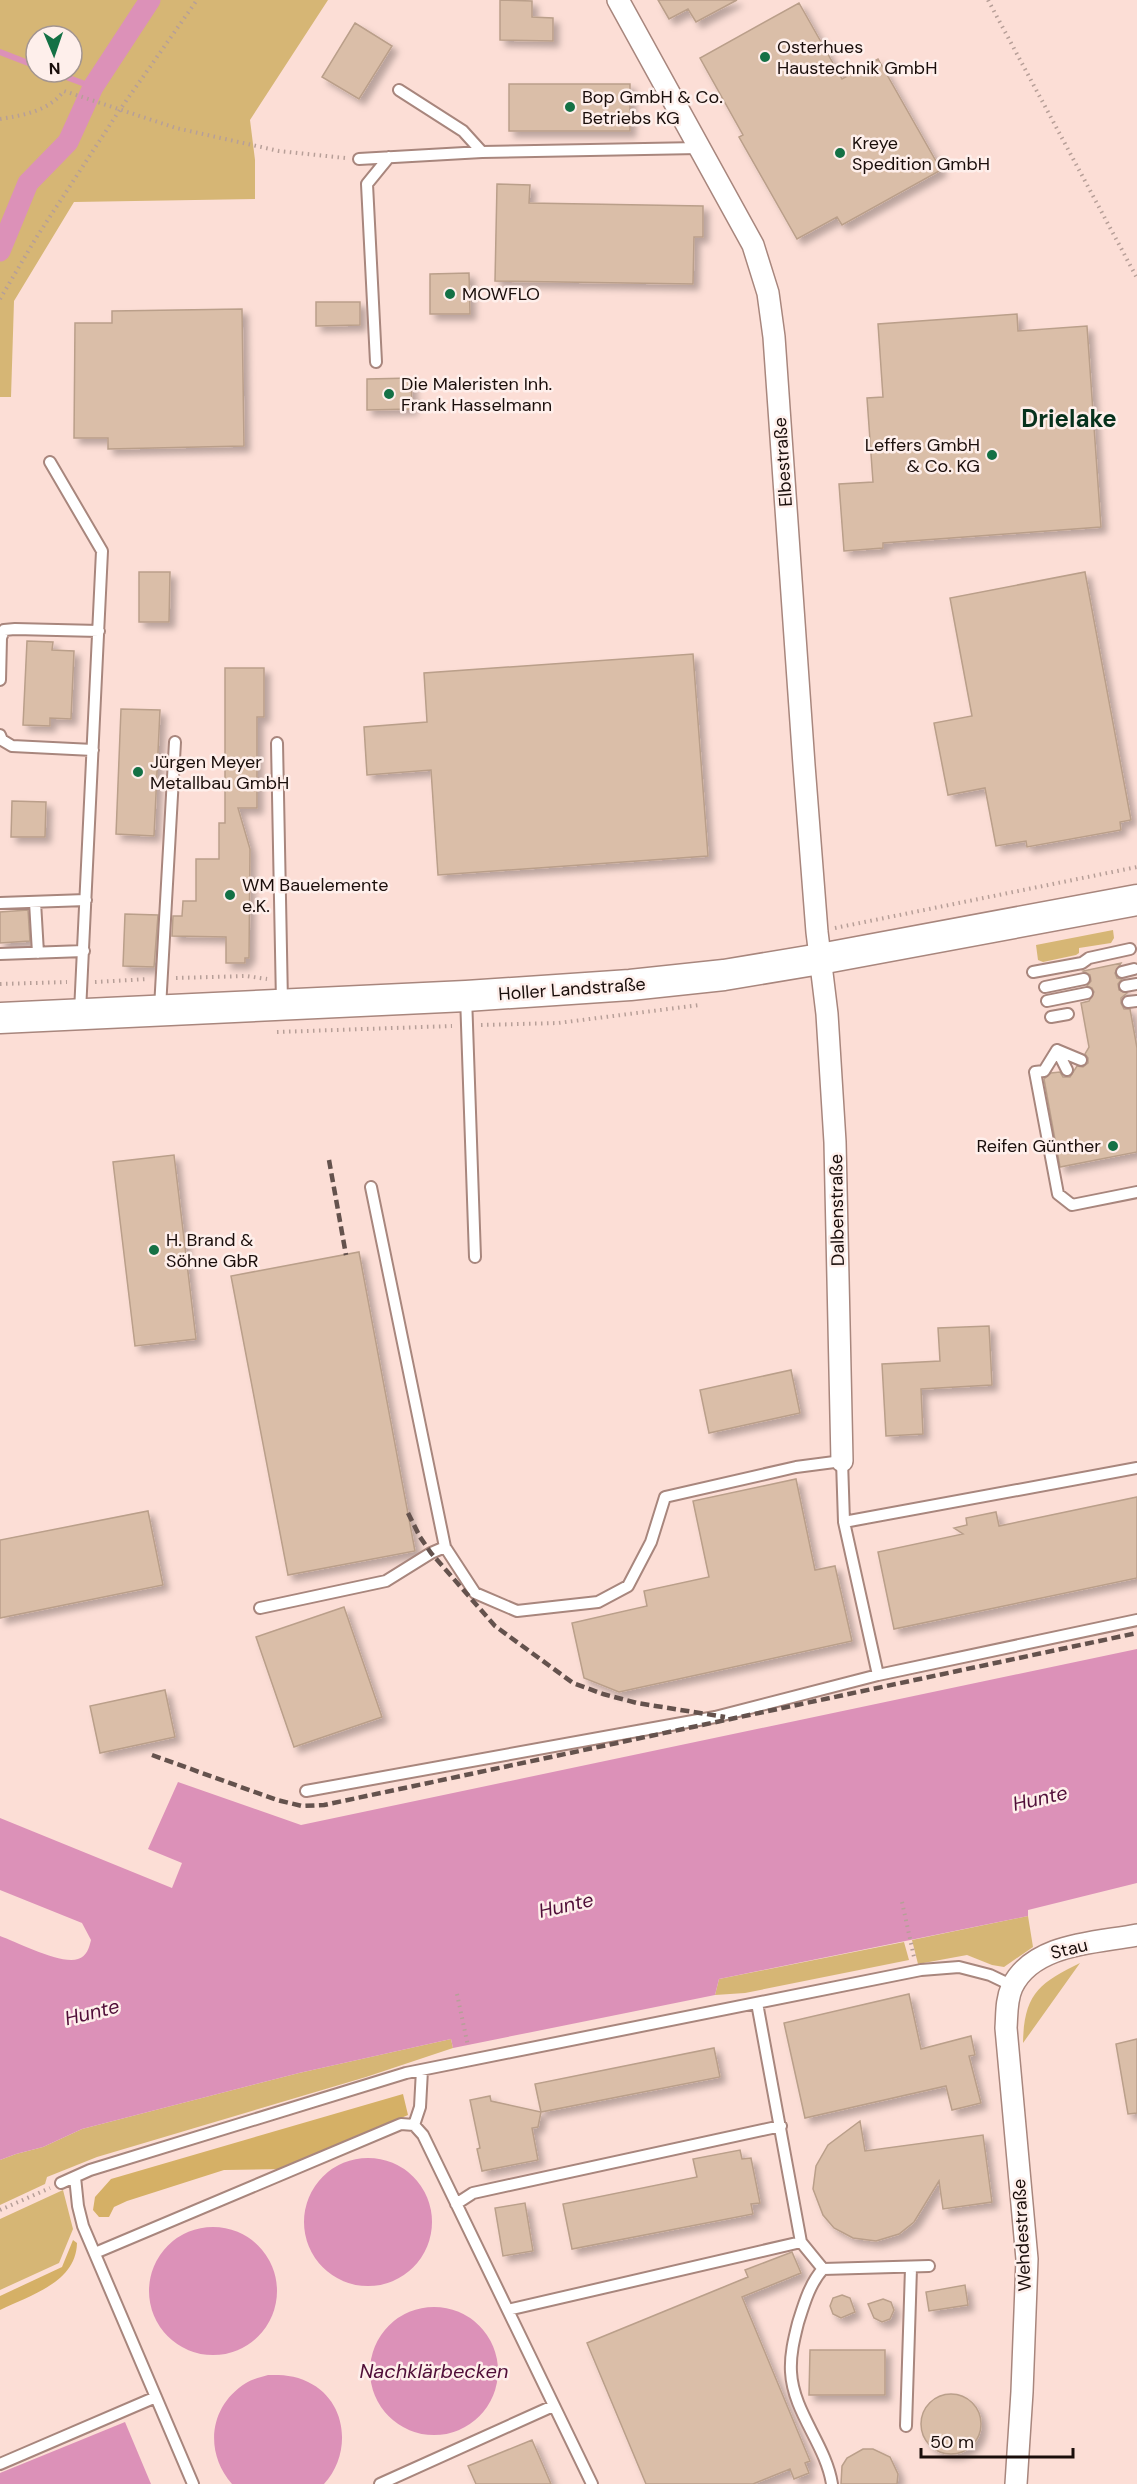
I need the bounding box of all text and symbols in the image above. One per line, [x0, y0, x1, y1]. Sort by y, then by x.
north arrow [24, 24, 84, 84]
place label: Osterhues Haustechnik GmbH [777, 35, 937, 80]
marker: Osterhues Haustechnik GmbH [758, 50, 772, 64]
text: N [48, 58, 61, 79]
place label: Bop GmbH & Co. Betriebs KG [582, 85, 723, 130]
marker: Bop GmbH & Co. Betriebs KG [563, 100, 577, 114]
place label: Kreye Spedition GmbH [852, 131, 990, 176]
marker: Kreye Spedition GmbH [833, 146, 847, 160]
place label: MOWFLO [462, 282, 540, 306]
marker: MOWFLO [443, 287, 457, 301]
place label: Die Maleristen Inh. Frank Hasselmann [401, 372, 552, 417]
marker: Die Maleristen Inh. Frank Hasselmann [382, 387, 396, 401]
district label: Drielake [1021, 403, 1117, 434]
street label: Elbestraße [768, 416, 798, 508]
place label: Leffers GmbH & Co. KG [865, 433, 980, 478]
marker: Leffers GmbH & Co. KG [985, 448, 999, 462]
place label: Jürgen Meyer Metallbau GmbH [150, 750, 289, 795]
marker: Jürgen Meyer Metallbau GmbH [131, 765, 145, 779]
place label: WM Bauelemente e.K. [242, 873, 388, 918]
marker: WM Bauelemente e.K. [223, 888, 237, 902]
street label: Holler Landstraße [498, 972, 646, 1006]
place label: Reifen Günther [977, 1134, 1101, 1158]
marker: Reifen Günther [1106, 1139, 1120, 1153]
street label: Dalbenstraße [824, 1154, 850, 1266]
place label: H. Brand & Söhne GbR [166, 1228, 258, 1273]
marker: H. Brand & Söhne GbR [147, 1243, 161, 1257]
water label: Hunte [1010, 1779, 1070, 1817]
water label: Hunte [536, 1886, 596, 1924]
street label: Stau [1048, 1933, 1090, 1965]
water label: Hunte [62, 1993, 122, 2031]
street label: Wehdestraße [1007, 2178, 1037, 2292]
water label: Nachklärbecken [359, 2358, 509, 2384]
scale bar [921, 2421, 1072, 2459]
text: 50 m [930, 2430, 974, 2454]

